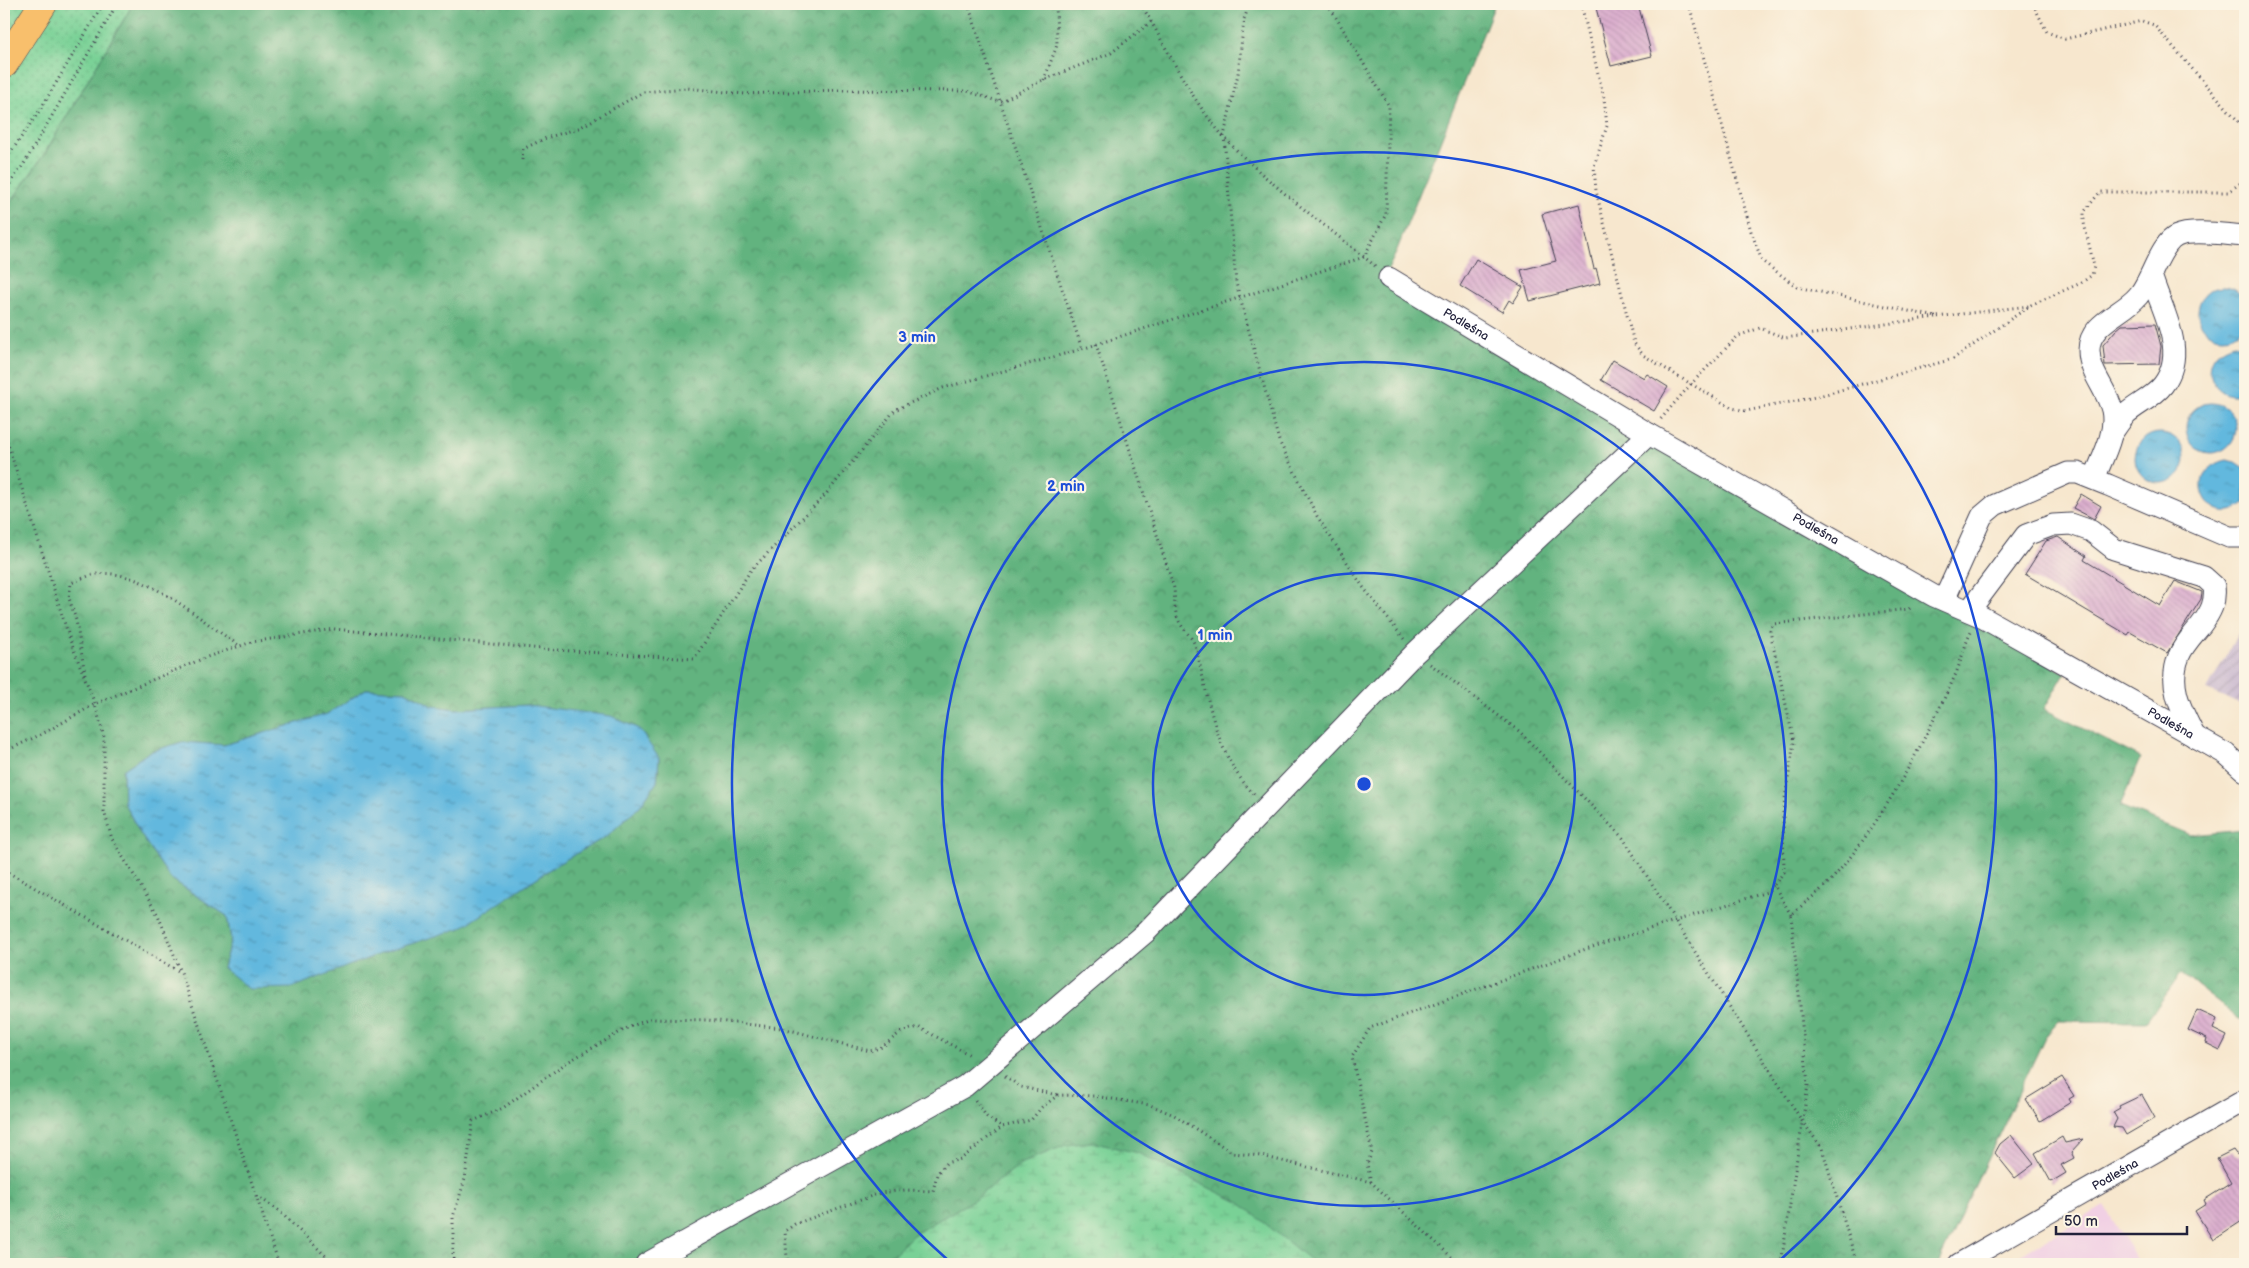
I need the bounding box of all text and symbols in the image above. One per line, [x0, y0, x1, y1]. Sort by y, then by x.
street label: Podleśna [1441, 305, 1492, 344]
text: 3 min [898, 328, 936, 347]
text: 2 min [1047, 477, 1085, 496]
street label: Podleśna [1790, 510, 1842, 548]
text: 1 min [1197, 626, 1233, 645]
street label: Podleśna [2145, 704, 2197, 742]
centre of rings [1355, 775, 1373, 793]
street label: Podleśna [2089, 1155, 2141, 1194]
scale bar [2056, 1203, 2188, 1235]
text: 50 m [2064, 1212, 2098, 1231]

